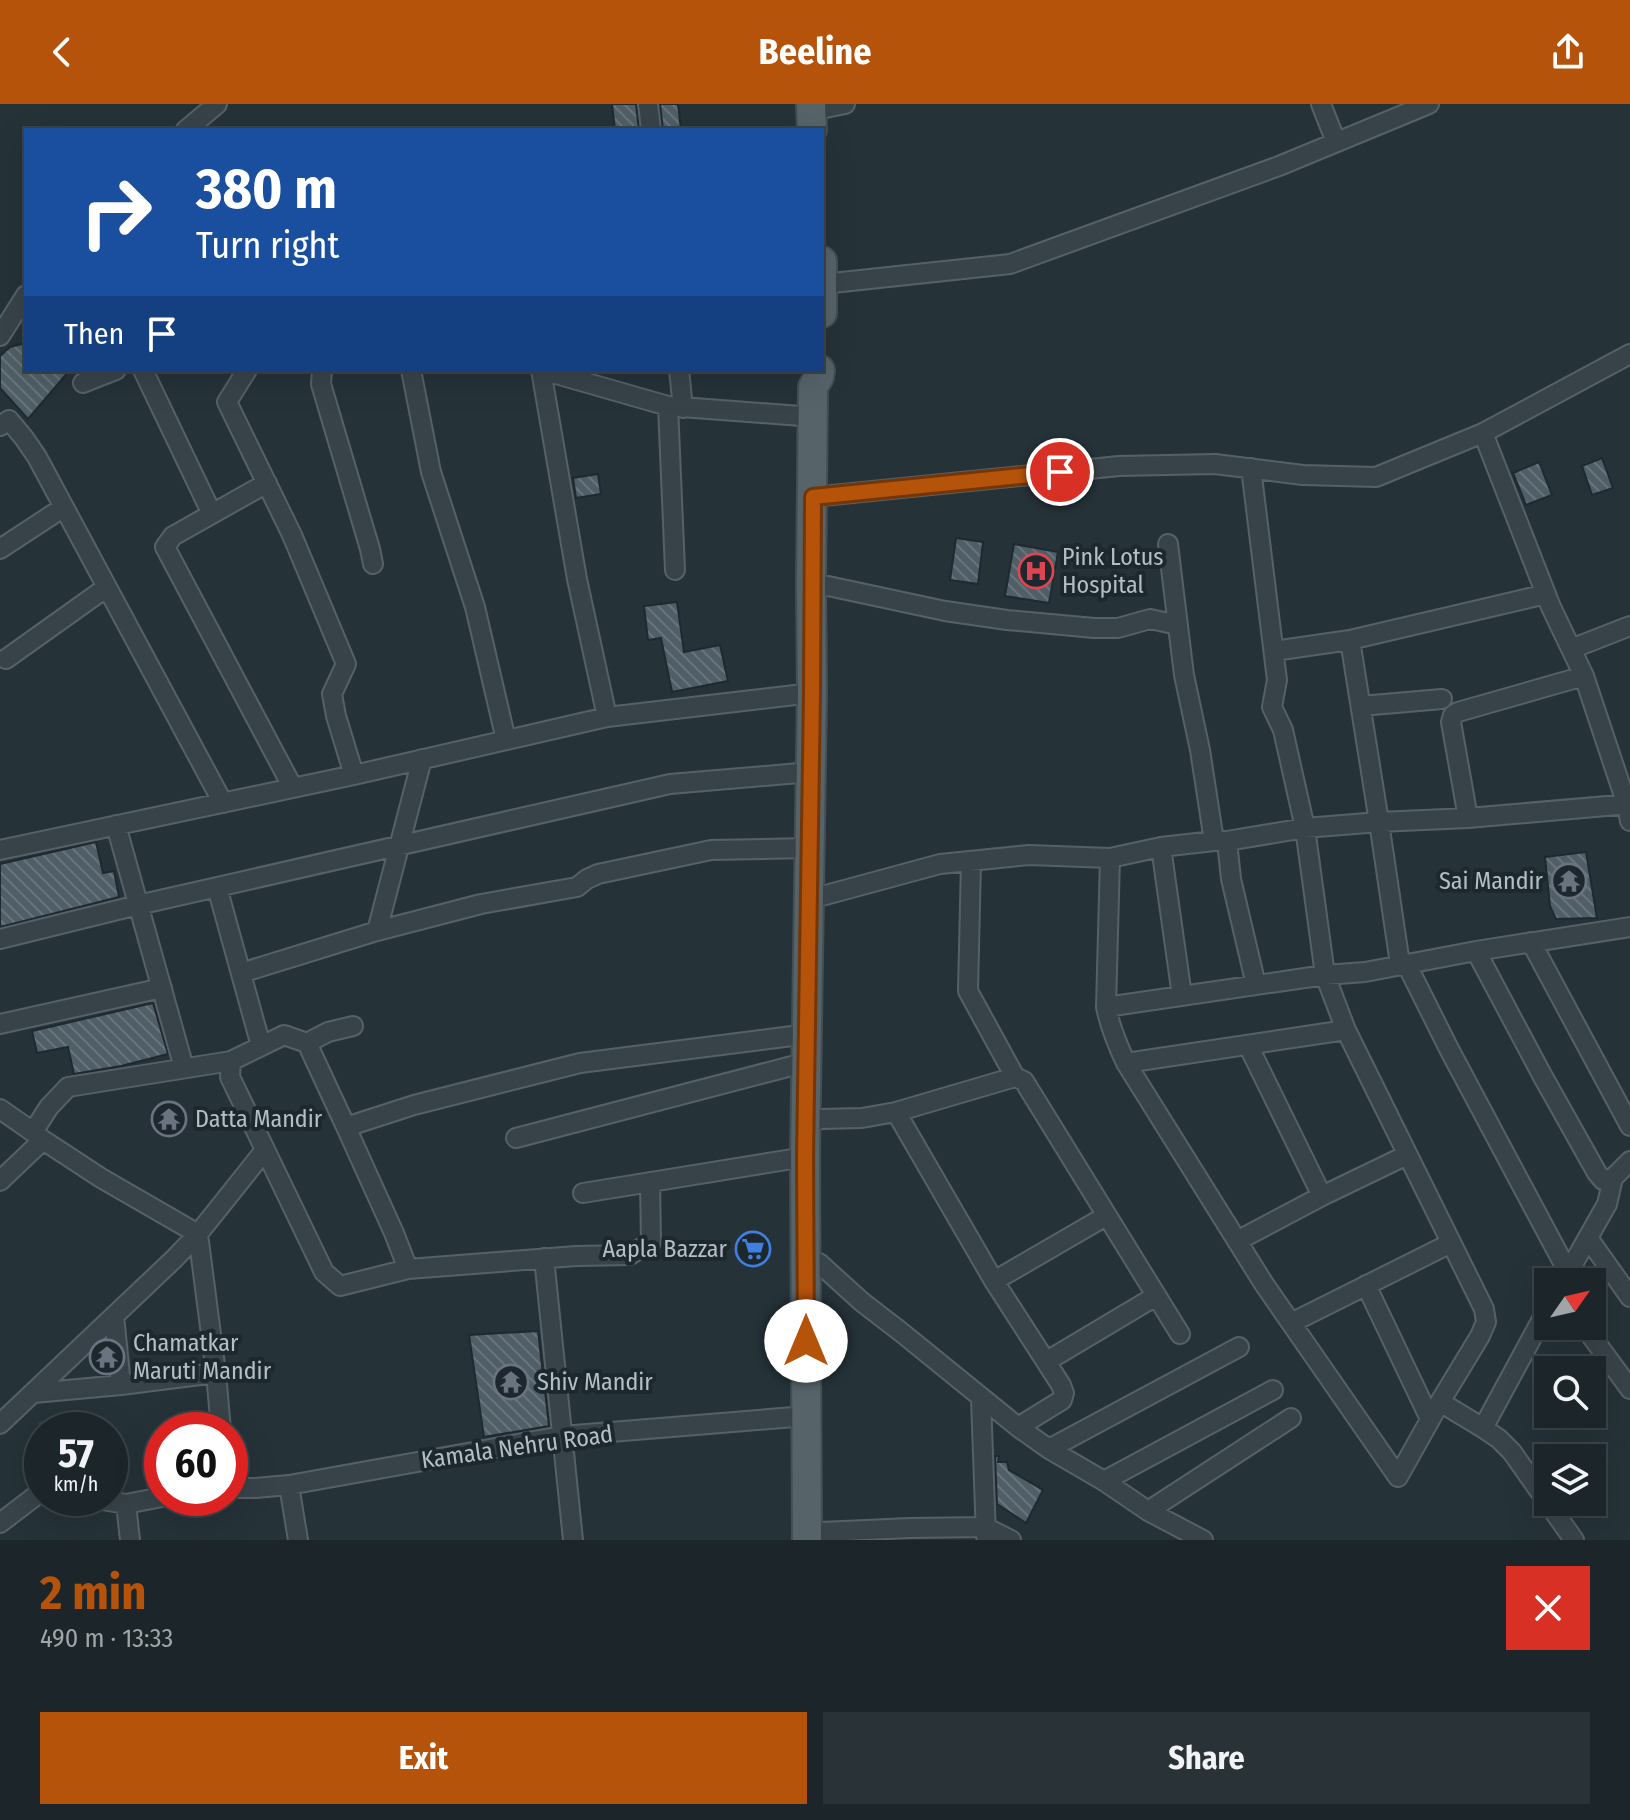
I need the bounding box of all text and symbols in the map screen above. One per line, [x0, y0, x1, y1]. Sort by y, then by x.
icon: back [40, 30, 84, 74]
text: Beeline [759, 30, 871, 74]
icon: share [1546, 30, 1590, 74]
text: 380 m [196, 156, 337, 223]
icon: right [64, 160, 168, 264]
text: Turn right [196, 224, 339, 268]
icon: arrive [140, 312, 184, 356]
text: Then [64, 316, 124, 352]
pin [1026, 438, 1094, 506]
icon: arrive [1038, 450, 1082, 494]
place label: Pink Lotus Hospital [1062, 543, 1163, 599]
hospital icon: Pink Lotus Hospital [1017, 552, 1055, 590]
temple icon: Sai Mandir [1550, 862, 1588, 900]
place label: Sai Mandir [1439, 867, 1544, 895]
temple icon: Datta Mandir [150, 1100, 188, 1138]
place label: Datta Mandir [195, 1105, 323, 1133]
supermarket icon: Aapla Bazzar [734, 1230, 772, 1268]
place label: Aapla Bazzar [603, 1235, 728, 1263]
north arrow [1534, 1268, 1606, 1340]
map controls [1534, 1268, 1606, 1516]
position arrow [764, 1299, 848, 1383]
place label: Chamatkar Maruti Mandir [133, 1329, 272, 1385]
temple icon: Chamatkar Maruti Mandir [88, 1338, 126, 1376]
button: search [1534, 1356, 1606, 1428]
temple icon: Shiv Mandir [492, 1363, 530, 1401]
place label: Shiv Mandir [537, 1368, 653, 1396]
speed limit sign: 60 [144, 1412, 248, 1516]
street label: Kamala Nehru Road [419, 1420, 615, 1474]
text: 57 [58, 1430, 94, 1478]
button: layers [1534, 1444, 1606, 1516]
text: km/h [54, 1472, 98, 1496]
text: 2 min [40, 1564, 146, 1622]
button: close [1506, 1566, 1590, 1650]
text: 490 m · 13:33 [40, 1623, 173, 1654]
button: Exit [40, 1712, 807, 1804]
button: Share [823, 1712, 1590, 1804]

